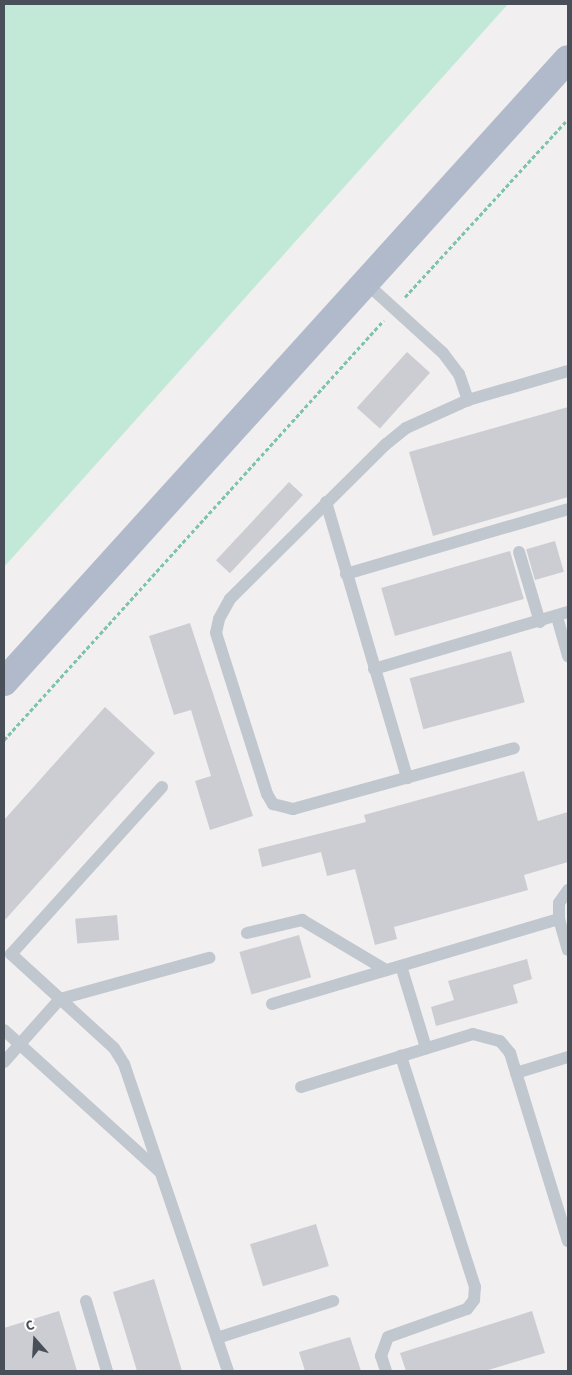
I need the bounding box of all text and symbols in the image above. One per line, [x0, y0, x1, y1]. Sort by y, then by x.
north arrow [10, 1315, 60, 1365]
text: С [23, 1315, 37, 1337]

